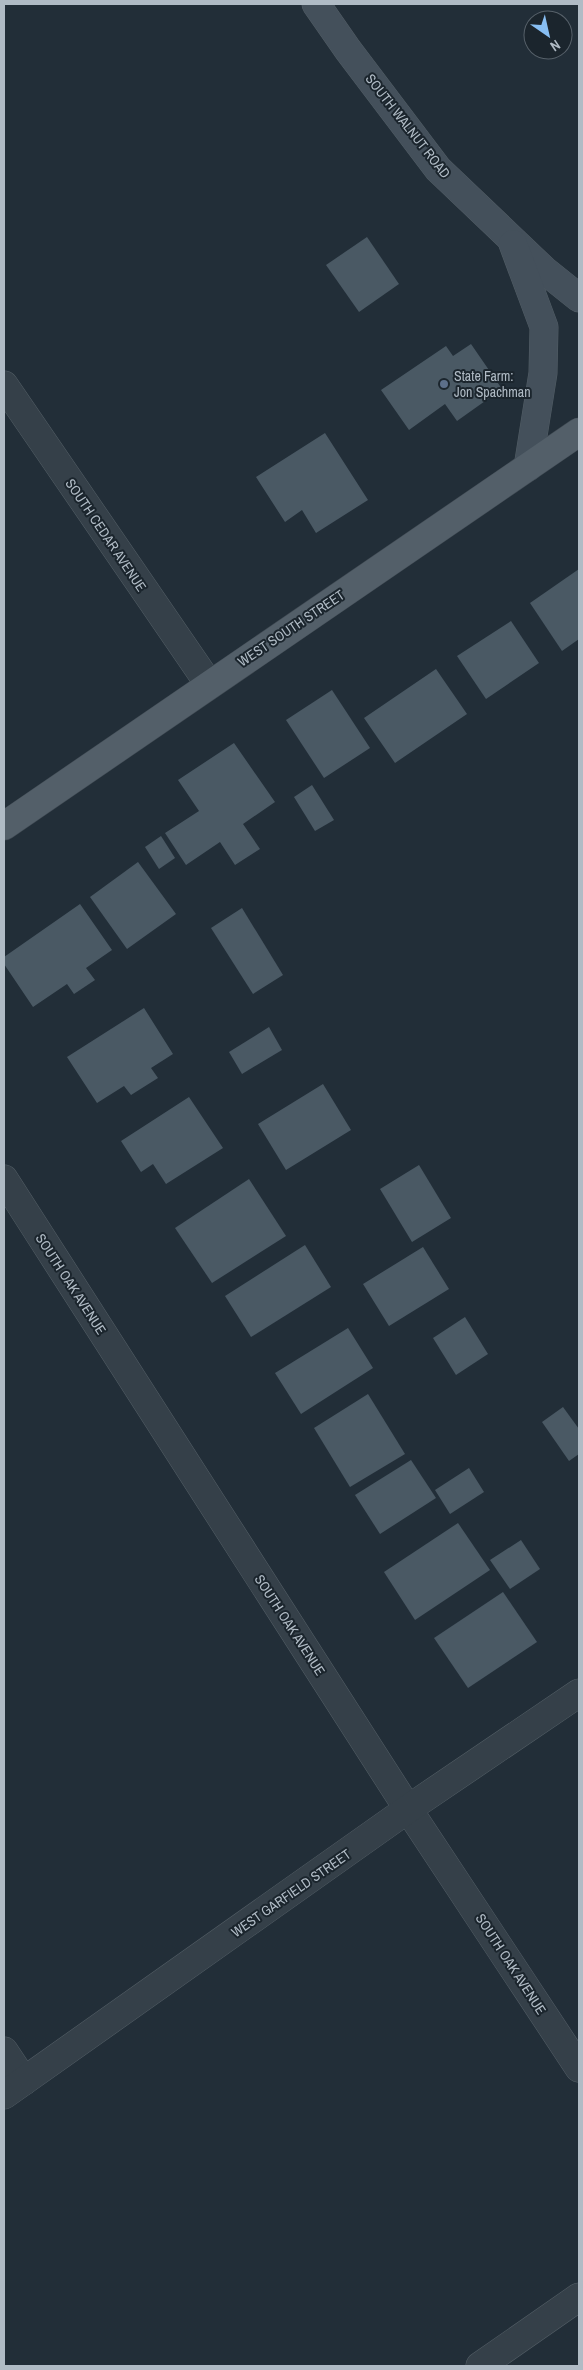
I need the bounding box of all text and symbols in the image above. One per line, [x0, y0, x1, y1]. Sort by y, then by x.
north arrow [523, 10, 573, 60]
text: N [547, 36, 564, 56]
street label: SOUTH WALNUT ROAD [362, 70, 454, 182]
place label: State Farm: Jon Spachman [454, 367, 531, 401]
marker: State Farm: Jon Spachman [438, 378, 450, 390]
street label: SOUTH CEDAR AVENUE [61, 475, 151, 595]
street label: WEST SOUTH STREET [234, 586, 348, 670]
street label: SOUTH OAK AVENUE [32, 1230, 110, 1338]
street label: SOUTH OAK AVENUE [251, 1571, 329, 1679]
street label: WEST GARFIELD STREET [228, 1845, 354, 1941]
street label: SOUTH OAK AVENUE [472, 1910, 550, 2018]

